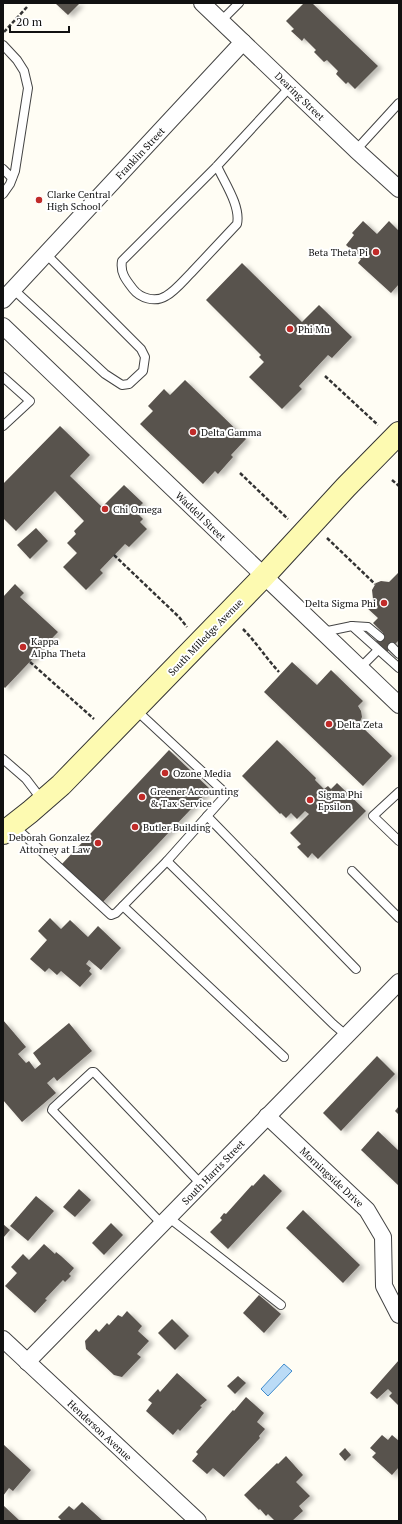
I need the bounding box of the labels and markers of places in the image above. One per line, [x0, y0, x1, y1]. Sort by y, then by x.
place label: Clarke Central High School [47, 188, 111, 213]
marker: Clarke Central High School [34, 195, 44, 205]
place label: Beta Theta Pi [308, 246, 368, 259]
marker: Beta Theta Pi [371, 247, 381, 257]
place label: Phi Mu [298, 323, 330, 336]
marker: Phi Mu [285, 324, 295, 334]
place label: Delta Gamma [201, 426, 262, 439]
marker: Delta Gamma [188, 427, 198, 437]
place label: Chi Omega [113, 503, 162, 516]
marker: Chi Omega [100, 504, 110, 514]
place label: Delta Sigma Phi [305, 597, 376, 610]
marker: Delta Sigma Phi [379, 598, 389, 608]
place label: Kappa Alpha Theta [31, 635, 86, 660]
marker: Kappa Alpha Theta [18, 642, 28, 652]
place label: Delta Zeta [337, 718, 383, 731]
marker: Delta Zeta [324, 719, 334, 729]
place label: Ozone Media [173, 767, 231, 780]
marker: Ozone Media [160, 768, 170, 778]
place label: Greener Accounting & Tax Service [150, 785, 239, 810]
place label: Sigma Phi Epsilon [318, 788, 363, 813]
marker: Greener Accounting & Tax Service [137, 792, 147, 802]
marker: Sigma Phi Epsilon [305, 795, 315, 805]
place label: Butler Building [143, 821, 211, 834]
marker: Butler Building [130, 822, 140, 832]
place label: Deborah Gonzalez Attorney at Law [9, 831, 91, 856]
marker: Deborah Gonzalez Attorney at Law [93, 838, 103, 848]

